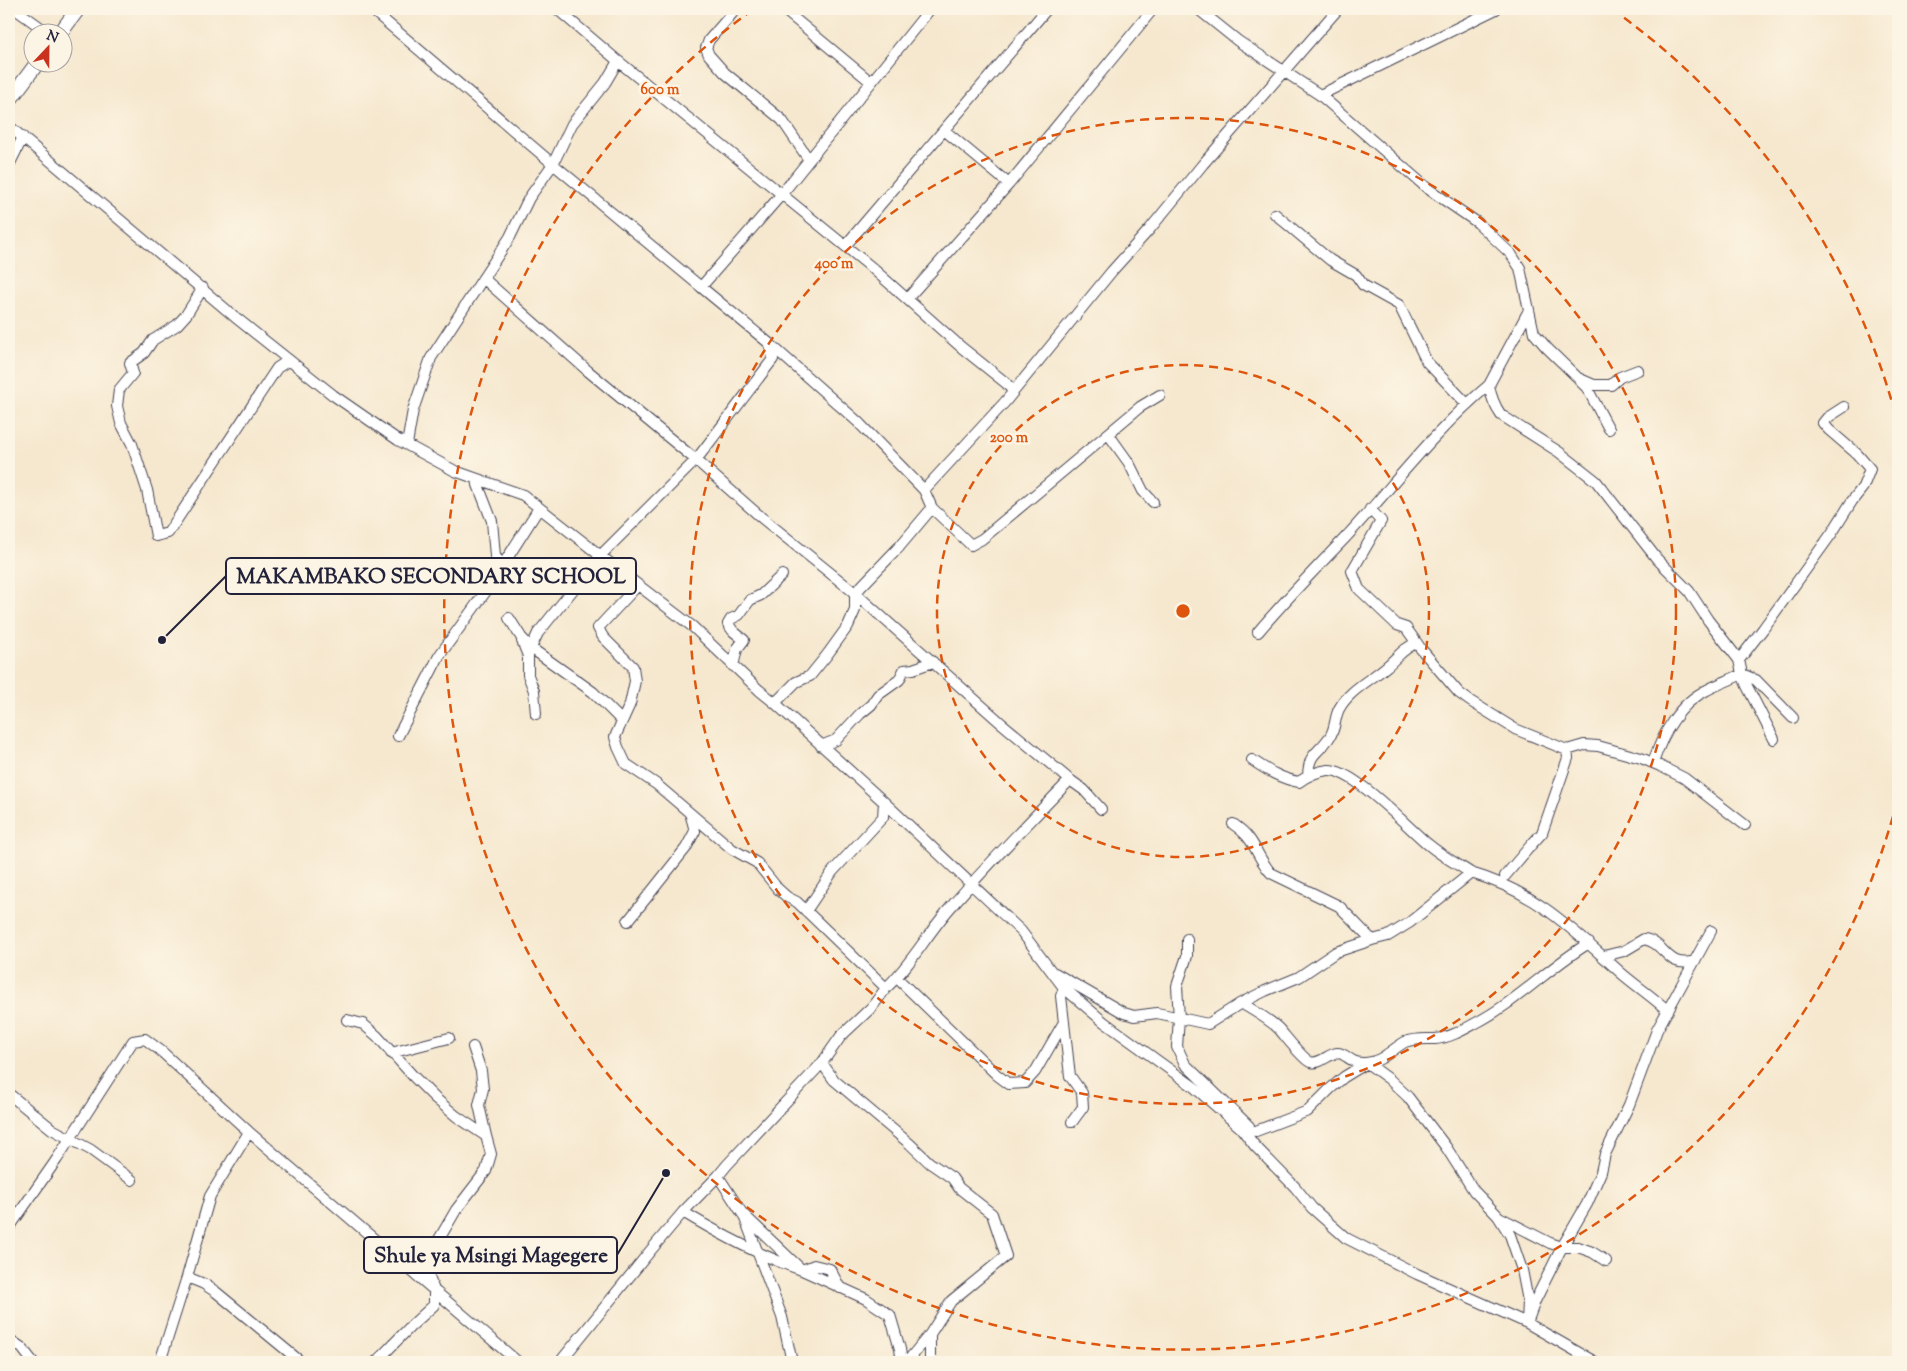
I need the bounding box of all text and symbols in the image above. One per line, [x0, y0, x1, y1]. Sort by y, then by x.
north arrow [22, 22, 72, 72]
text: N [43, 26, 61, 49]
text: 600 m [641, 80, 680, 101]
text: 400 m [814, 254, 854, 275]
text: 200 m [990, 428, 1029, 449]
callout: MAKAMBAKO SECONDARY SCHOOL [226, 558, 636, 594]
text: MAKAMBAKO SECONDARY SCHOOL [236, 563, 626, 593]
centre of rings [1174, 602, 1192, 620]
callout: Shule ya Msingi Magegere [364, 1237, 617, 1273]
text: Shule ya Msingi Magegere [374, 1242, 608, 1272]

